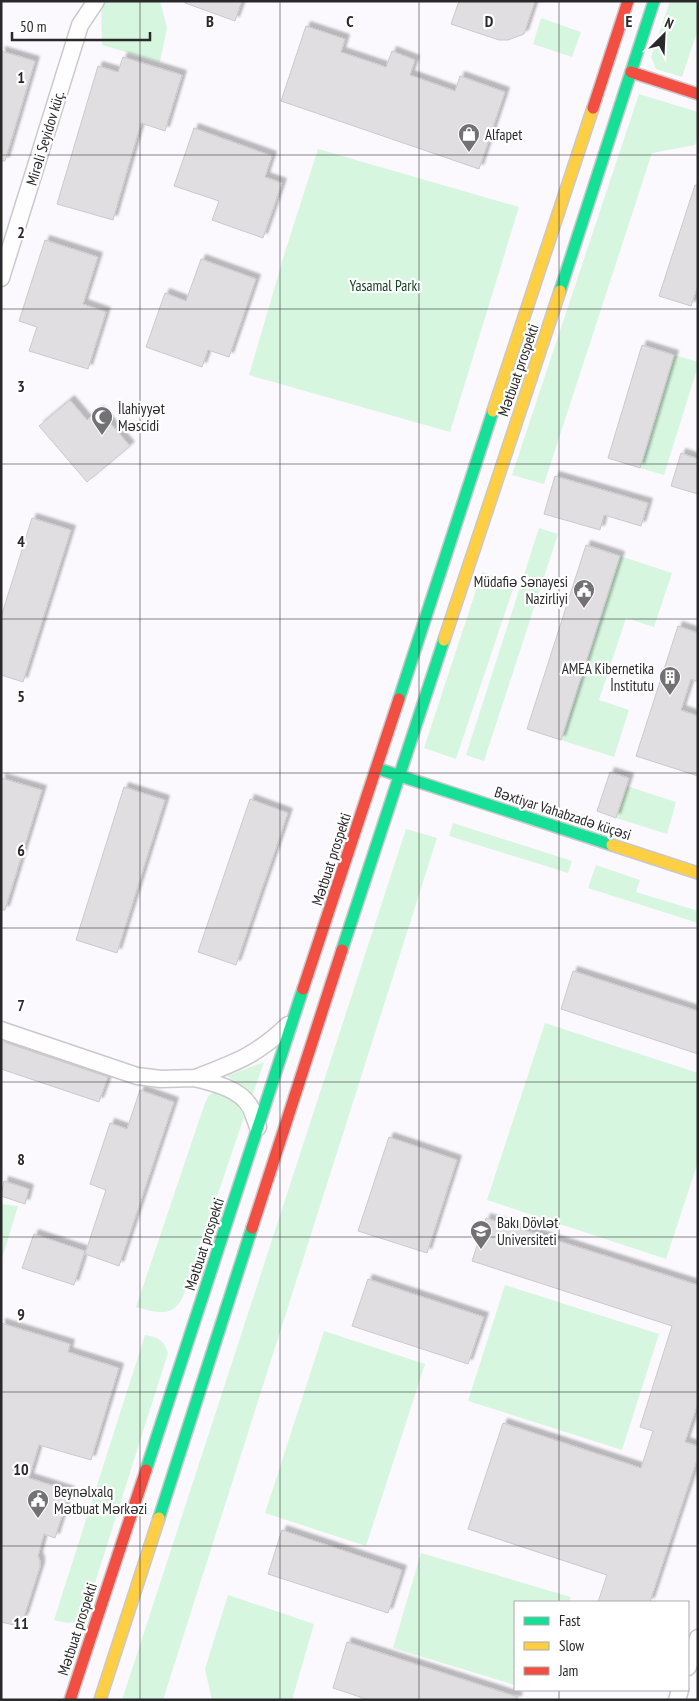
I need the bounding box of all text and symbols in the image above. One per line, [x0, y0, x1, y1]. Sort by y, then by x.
scale bar [12, 10, 150, 42]
north arrow [639, 10, 689, 60]
text: B [206, 11, 214, 31]
text: C [346, 11, 354, 31]
text: D [485, 11, 494, 31]
text: E [626, 11, 633, 31]
text: N [662, 13, 676, 33]
text: 50 m [20, 17, 46, 36]
text: 1 [17, 67, 25, 87]
street label: Mirəli Seyidov küç. [22, 88, 69, 188]
shop icon: Alfapet [457, 122, 481, 153]
place label: Alfapet [485, 125, 522, 144]
text: 2 [17, 222, 25, 242]
park label: Yasamal Parkı [349, 276, 421, 295]
street label: Mətbuat prospekti [493, 321, 543, 419]
text: 3 [17, 376, 25, 396]
place label: İlahiyyət Məscidi [118, 399, 165, 435]
mosque icon: İlahiyyət Məscidi [90, 405, 114, 436]
text: 4 [17, 531, 25, 551]
place label: Müdafiə Sənayesi Nazirliyi [474, 572, 568, 608]
public building icon: Müdafiə Sənayesi Nazirliyi [572, 578, 596, 609]
place label: AMEA Kibernetika İnstitutu [562, 659, 654, 695]
building icon: AMEA Kibernetika İnstitutu [658, 665, 682, 696]
text: 5 [17, 686, 25, 706]
street label: Bəxtiyar Vahabzadə küçəsi [492, 782, 634, 844]
street label: Mətbuat prospekti [307, 810, 355, 908]
text: 6 [17, 840, 25, 860]
text: 7 [17, 995, 25, 1015]
text: 8 [17, 1149, 25, 1169]
street label: Mətbuat prospekti [180, 1195, 228, 1293]
place label: Bakı Dövlət Universiteti [497, 1213, 558, 1249]
school or university icon: Bakı Dövlət Universiteti [469, 1219, 493, 1250]
text: 9 [17, 1304, 25, 1324]
text: 10 [13, 1459, 29, 1479]
place label: Beynəlxalq Mətbuat Mərkəzi [54, 1482, 147, 1518]
public building icon: Beynəlxalq Mətbuat Mərkəzi [26, 1488, 50, 1519]
street label: Mətbuat prospekti [53, 1580, 101, 1678]
legend [514, 1601, 689, 1691]
text: Fast [559, 1611, 580, 1630]
text: 11 [13, 1613, 29, 1633]
text: Slow [559, 1636, 584, 1655]
text: Jam [558, 1661, 578, 1680]

